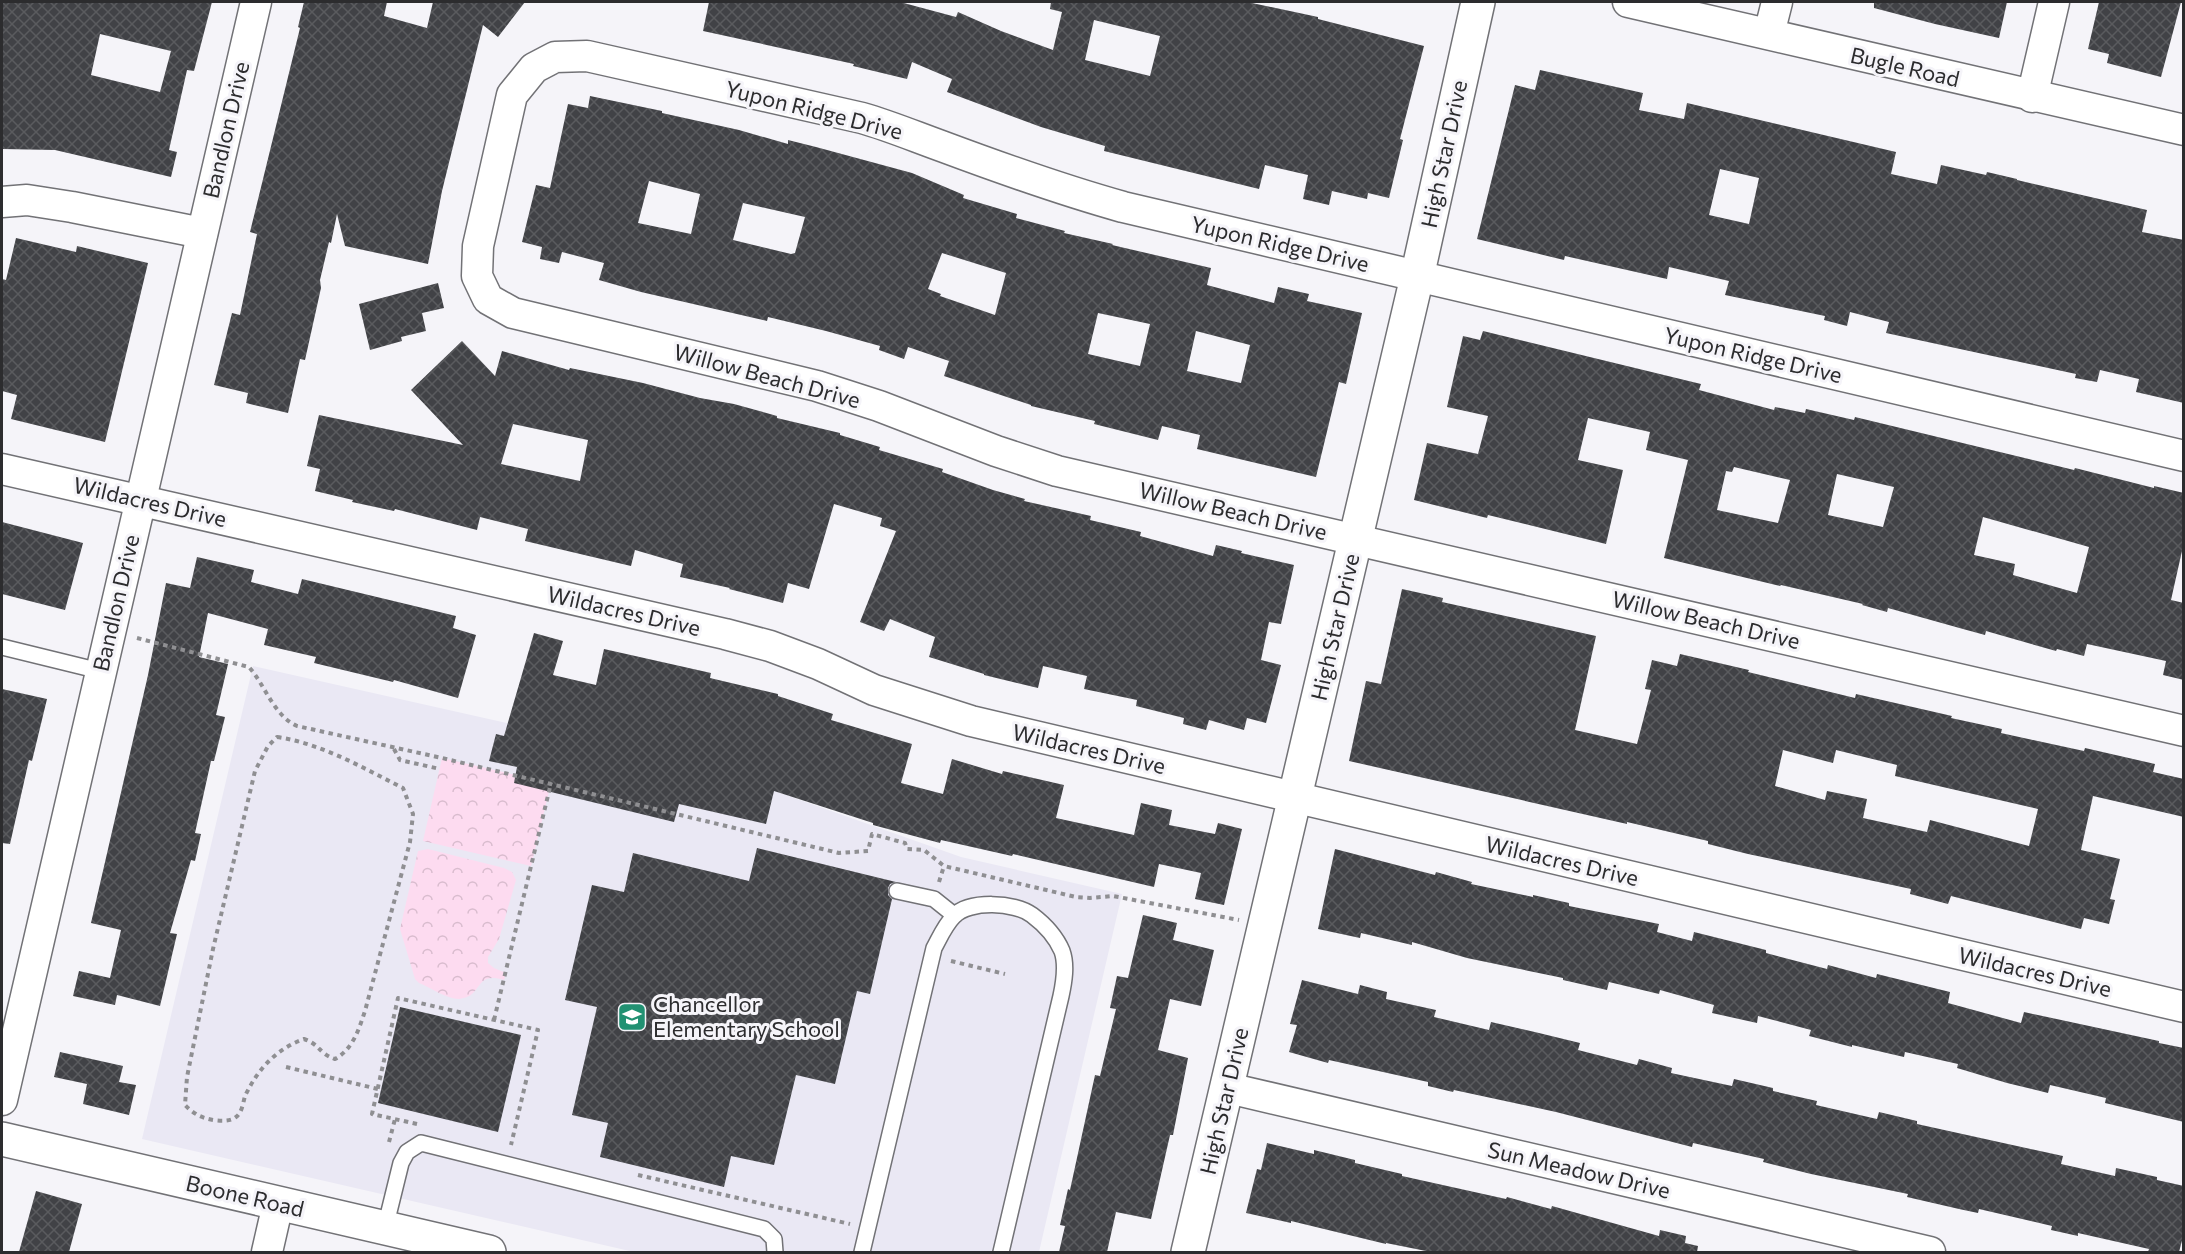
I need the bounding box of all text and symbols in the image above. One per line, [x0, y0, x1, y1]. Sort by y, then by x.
street label: Bugle Road [1848, 41, 1962, 92]
street label: Bandlon Drive [197, 59, 254, 201]
street label: Yupon Ridge Drive [723, 74, 906, 145]
street label: High Star Drive [1415, 78, 1472, 230]
street label: Yupon Ridge Drive [1188, 210, 1372, 277]
street label: Yupon Ridge Drive [1661, 321, 1845, 388]
street label: Willow Beach Drive [671, 338, 863, 413]
street label: Wildacres Drive [71, 471, 229, 532]
street label: Willow Beach Drive [1137, 476, 1330, 545]
street label: Bandlon Drive [87, 532, 144, 674]
street label: High Star Drive [1304, 551, 1365, 703]
street label: Wildacres Drive [545, 580, 703, 641]
street label: Willow Beach Drive [1610, 585, 1803, 654]
street label: Wildacres Drive [1010, 718, 1168, 779]
street label: Wildacres Drive [1483, 830, 1641, 891]
street label: Wildacres Drive [1956, 941, 2114, 1002]
place label: Chancellor Elementary School [653, 990, 840, 1042]
school or university icon: Chancellor Elementary School [616, 1001, 648, 1033]
street label: High Star Drive [1193, 1025, 1254, 1177]
street label: Sun Meadow Drive [1485, 1135, 1673, 1204]
street label: Boone Road [183, 1169, 307, 1222]

